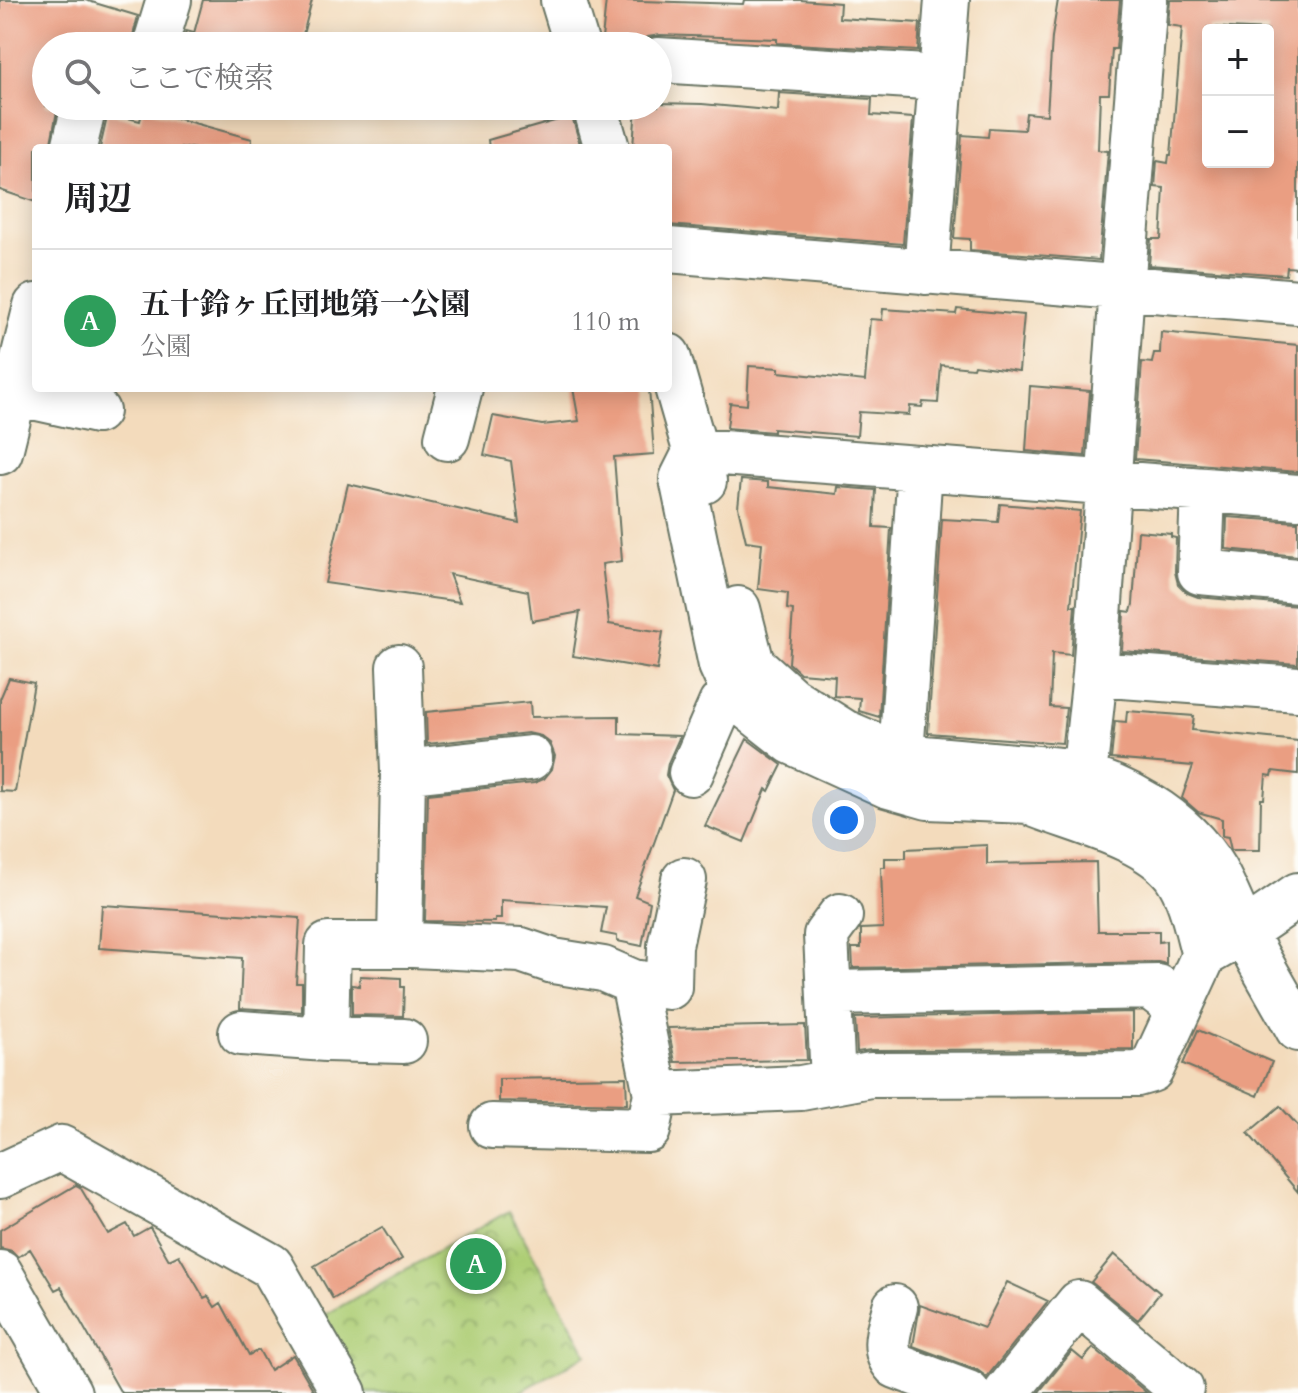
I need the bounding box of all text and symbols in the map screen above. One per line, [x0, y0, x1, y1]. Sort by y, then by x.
map controls [1202, 24, 1274, 168]
button: + [1202, 24, 1274, 96]
search box [32, 32, 672, 120]
icon: search [60, 54, 104, 98]
text: ここで検索 [124, 58, 274, 99]
button: − [1202, 96, 1274, 168]
text: 周辺 [64, 176, 132, 222]
text: 五十鈴ヶ丘団地第一公園 [140, 284, 470, 325]
text: A [80, 304, 100, 339]
text: 110 m [571, 304, 640, 339]
text: 公園 [140, 329, 192, 364]
your location [824, 800, 864, 840]
pin: A [450, 1234, 502, 1294]

